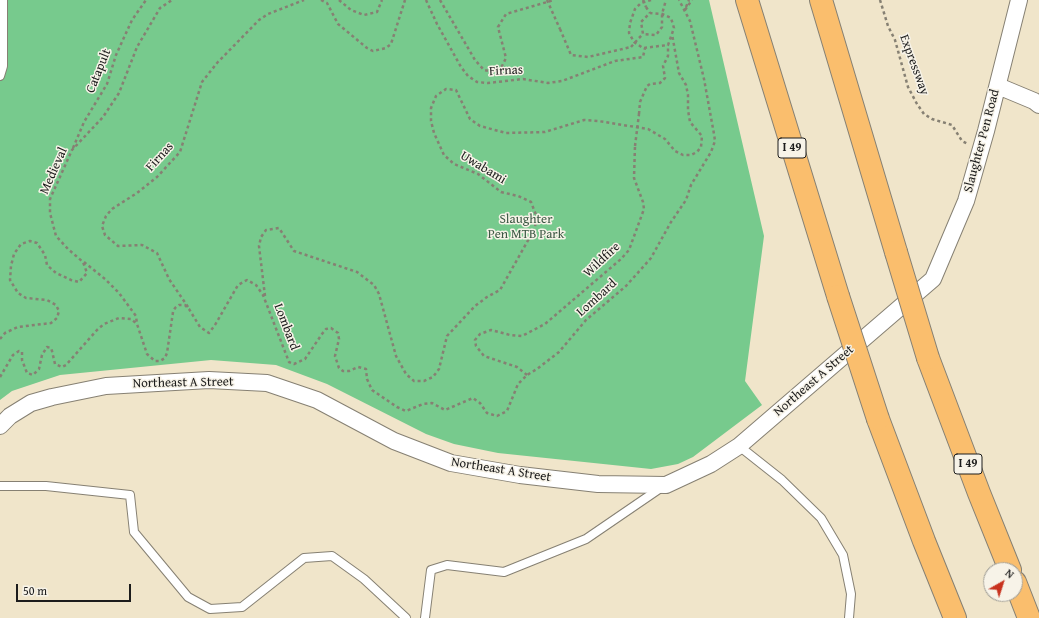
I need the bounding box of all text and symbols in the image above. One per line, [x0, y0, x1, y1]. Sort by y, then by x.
street label: Expressway [896, 33, 932, 97]
street label: Catapult [83, 47, 115, 95]
street label: Firnas [489, 62, 523, 80]
street label: Slaughter Pen Road [961, 88, 1003, 194]
road number: I 49 [778, 138, 806, 158]
street label: Firnas [143, 139, 177, 175]
street label: Medieval [37, 145, 71, 197]
street label: Uwabami [457, 148, 509, 188]
park label: Slaughter Pen MTB Park [488, 212, 564, 243]
street label: Wildfire [580, 239, 624, 281]
street label: Lombard [574, 276, 620, 320]
street label: Lombard [270, 302, 302, 352]
street label: Northeast A Street [771, 342, 857, 420]
street label: Northeast A Street [132, 374, 234, 392]
street label: Northeast A Street [450, 454, 552, 486]
road number: I 49 [954, 454, 982, 474]
north arrow [983, 562, 1023, 602]
text: N [1002, 565, 1018, 582]
scale bar [18, 576, 133, 602]
text: 50 m [23, 582, 47, 599]

